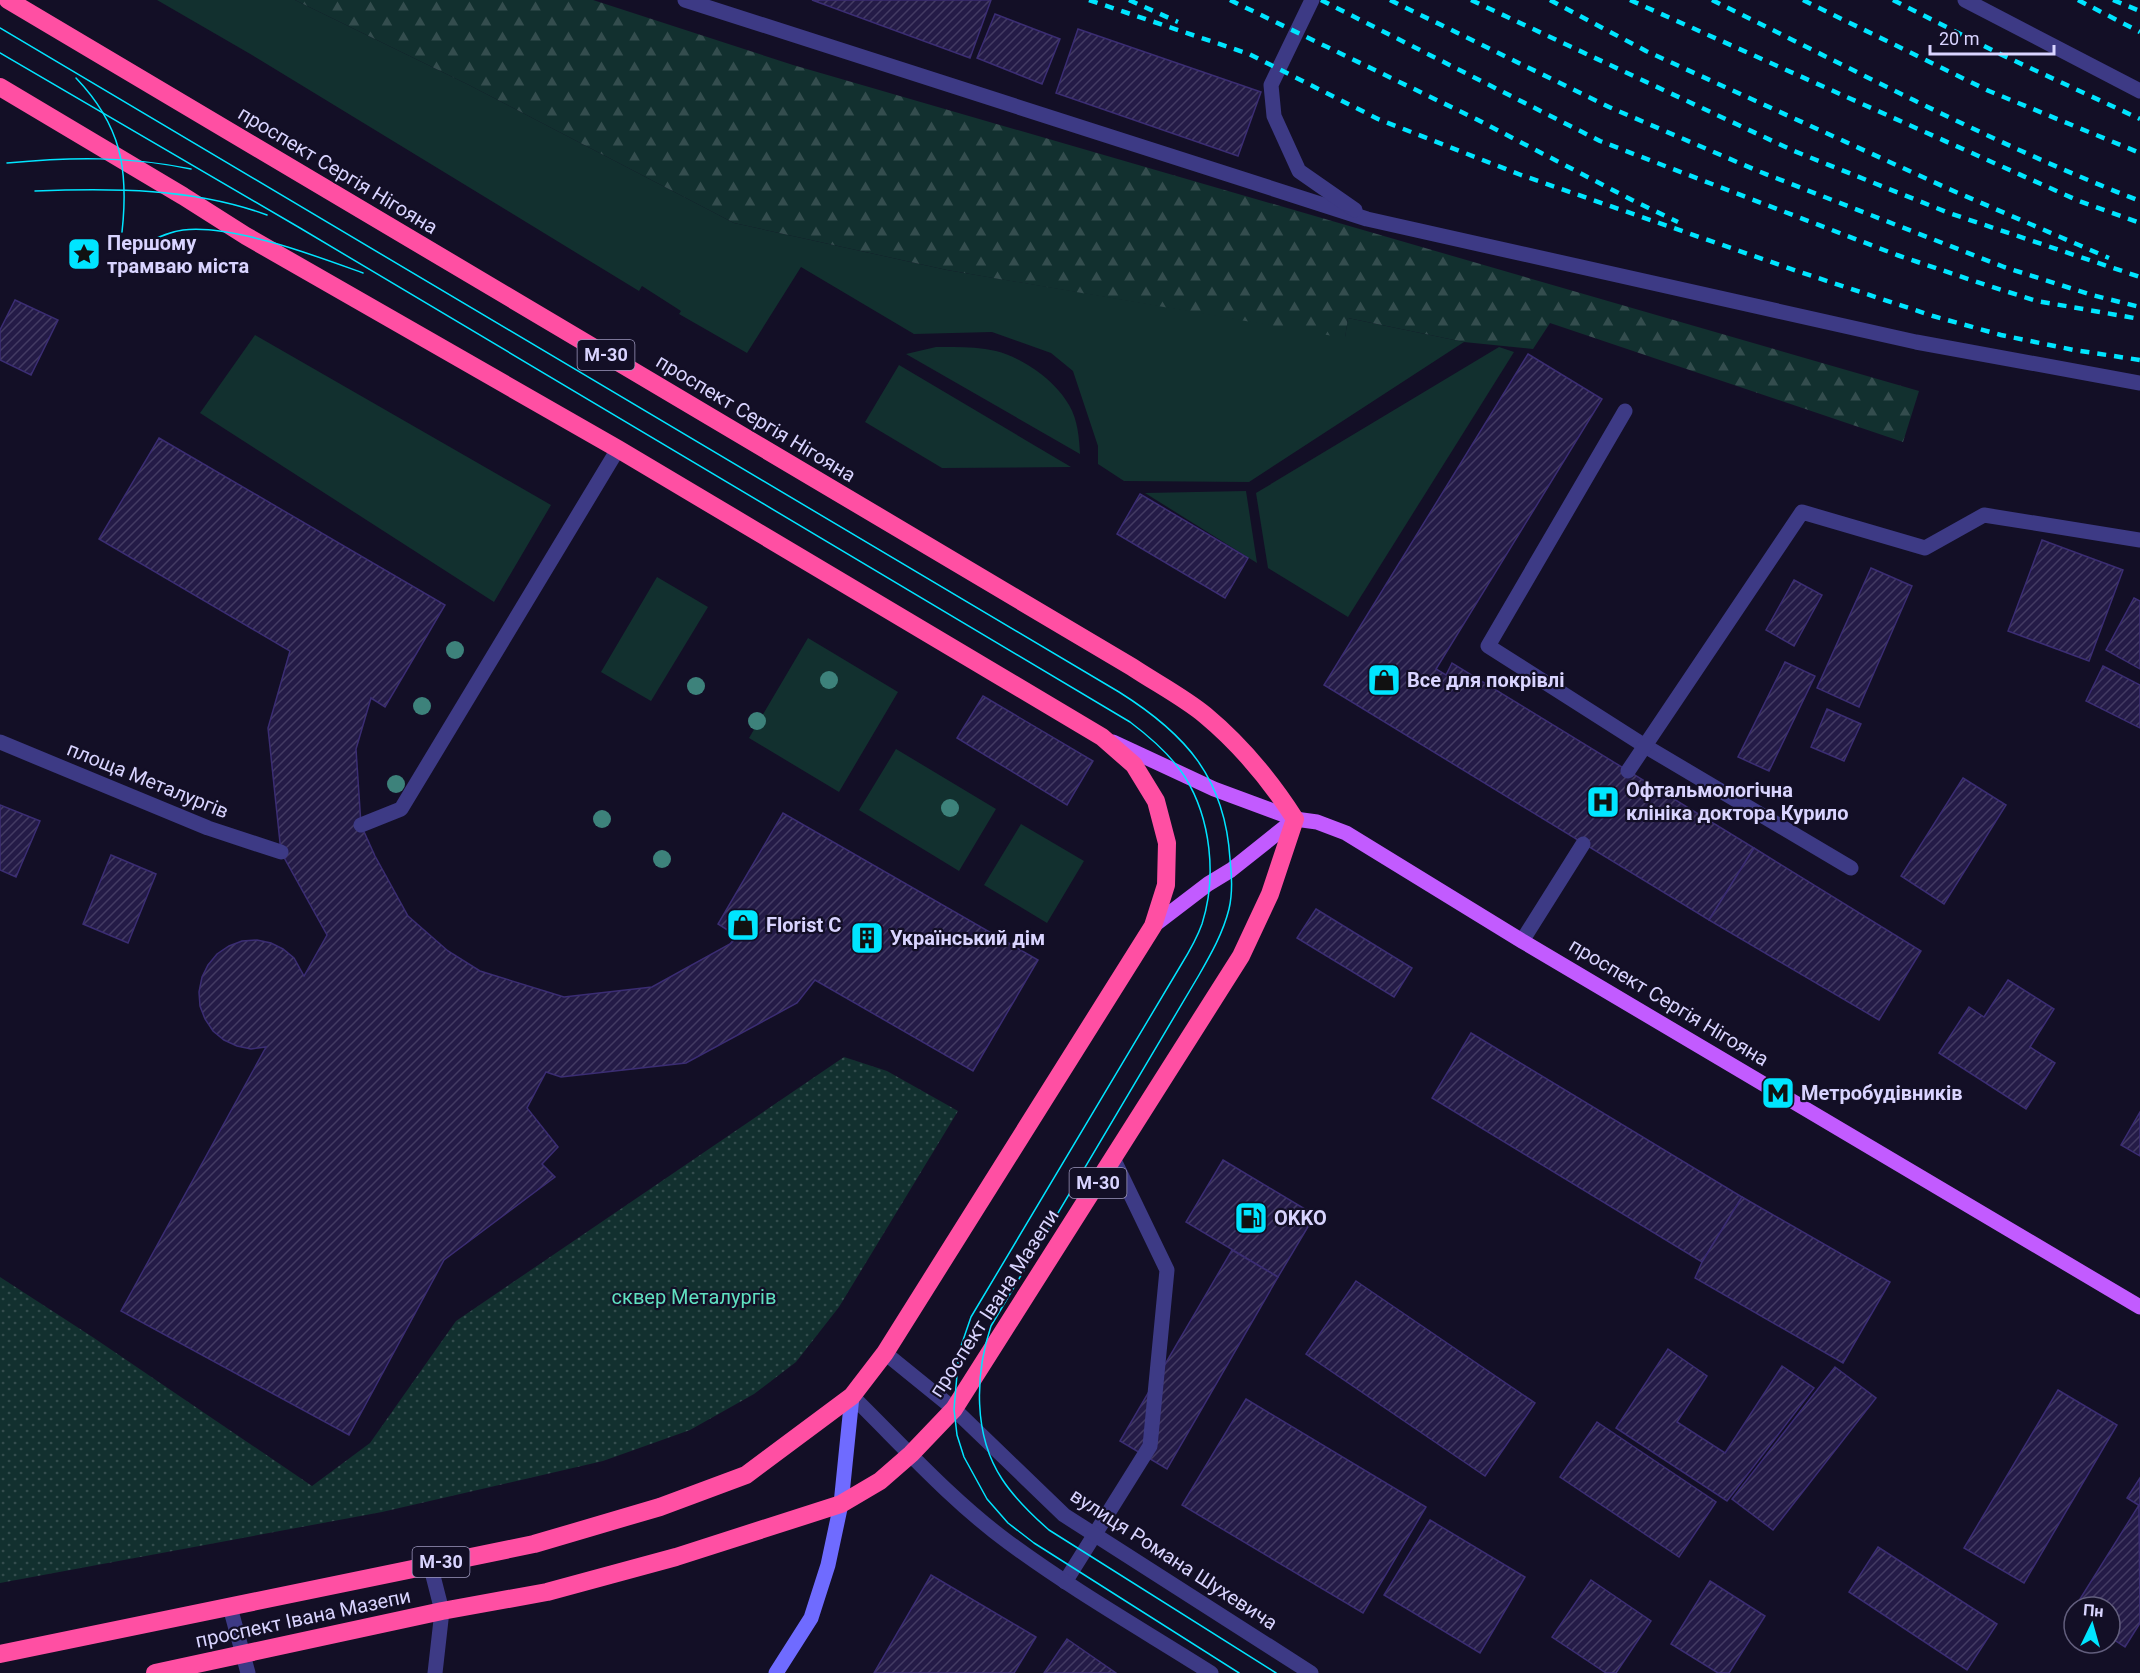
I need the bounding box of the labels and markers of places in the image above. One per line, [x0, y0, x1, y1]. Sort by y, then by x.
place label: Першому трамваю міста [107, 231, 249, 278]
place icon: Першому трамваю міста [66, 236, 102, 272]
shop icon: Все для покрівлі [1366, 662, 1402, 698]
place label: Все для покрівлі [1407, 668, 1564, 692]
place label: Офтальмологічна клініка доктора Курило [1626, 778, 1848, 825]
hospital icon: Офтальмологічна клініка доктора Курило [1585, 784, 1621, 820]
shop icon: Florist C [725, 907, 761, 943]
place label: Florist C [766, 913, 841, 937]
building icon: Український дім [849, 920, 885, 956]
place label: Український дім [890, 926, 1045, 950]
metro station icon: Метробудівників [1760, 1075, 1796, 1111]
place label: Метробудівників [1801, 1081, 1963, 1105]
fuel station icon: OKKO [1233, 1200, 1269, 1236]
place label: OKKO [1274, 1206, 1327, 1230]

